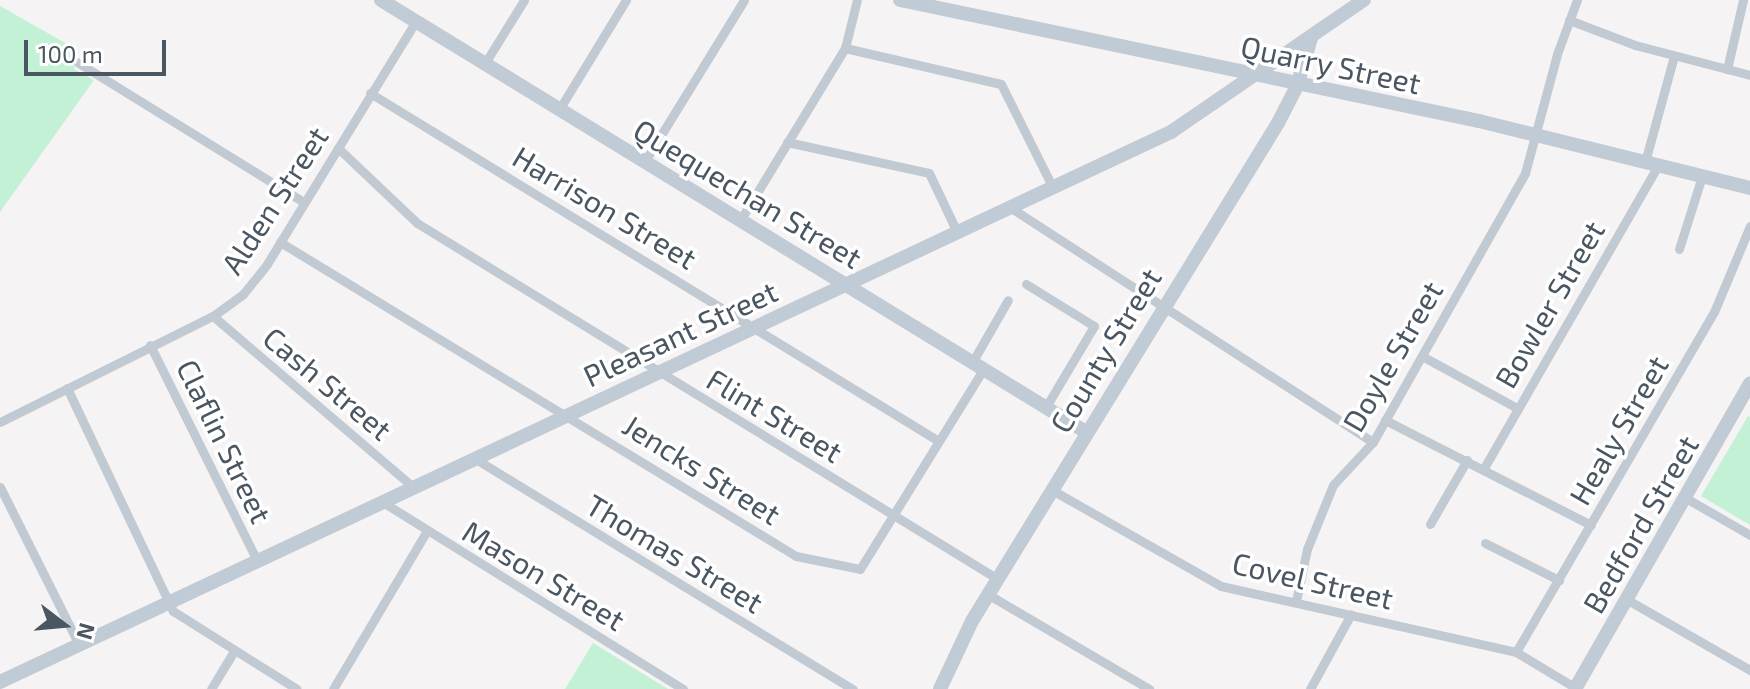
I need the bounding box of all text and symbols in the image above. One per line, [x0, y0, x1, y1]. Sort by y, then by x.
scale bar [28, 24, 170, 74]
street label: Quarry Street [1237, 27, 1425, 101]
text: 100 m [38, 39, 103, 68]
street label: Quequechan Street [627, 111, 869, 275]
street label: Alden Street [213, 120, 335, 280]
street label: Harrison Street [507, 138, 703, 276]
street label: Bowler Street [1487, 214, 1611, 394]
street label: County Street [1042, 261, 1168, 439]
street label: Pleasant Street [577, 272, 783, 394]
street label: Doyle Street [1334, 274, 1450, 438]
street label: Cash Street [257, 319, 399, 447]
street label: Healy Street [1561, 349, 1675, 511]
street label: Claflin Street [170, 353, 280, 529]
street label: Flint Street [701, 361, 849, 469]
street label: Jencks Street [617, 406, 787, 532]
street label: Bedford Street [1575, 429, 1705, 619]
street label: Thomas Street [580, 486, 770, 620]
street label: Mason Street [456, 513, 632, 637]
street label: Covel Street [1229, 544, 1397, 616]
north arrow [24, 585, 104, 665]
text: N [72, 620, 102, 643]

